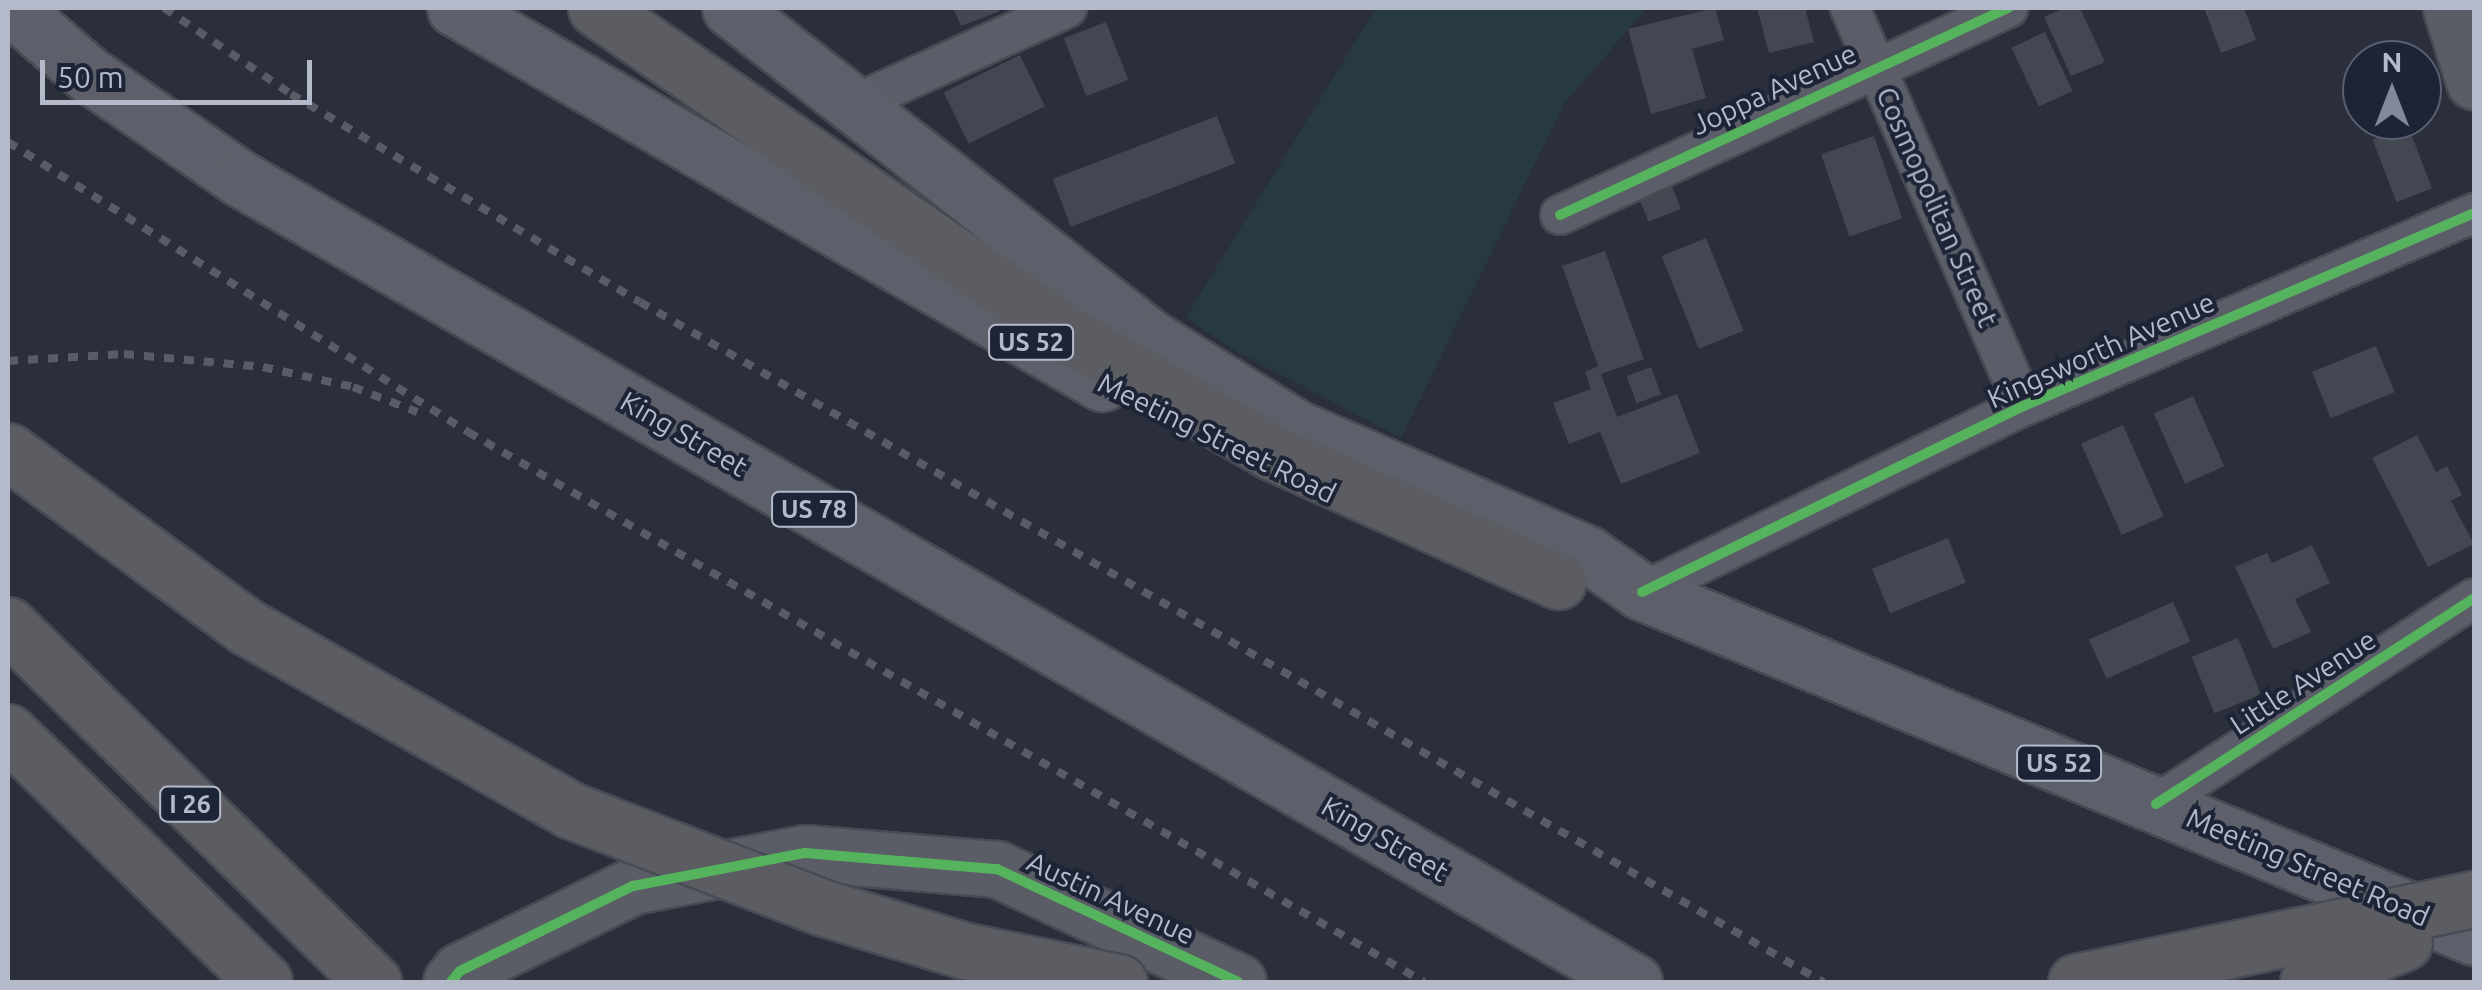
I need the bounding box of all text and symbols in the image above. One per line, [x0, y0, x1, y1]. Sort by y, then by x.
street label: Joppa Avenue [1686, 36, 1862, 142]
scale bar [45, 40, 318, 102]
north arrow [2342, 40, 2442, 140]
text: N [2382, 46, 2402, 77]
text: 50 m [57, 60, 124, 94]
street label: Cosmopolitan Street [1869, 82, 2005, 332]
street label: Kingsworth Avenue [1982, 285, 2220, 415]
road number: US 52 [986, 322, 1076, 362]
street label: Meeting Street Road [1092, 366, 1342, 510]
street label: King Street [615, 384, 753, 484]
road number: US 78 [769, 489, 859, 529]
street label: Little Avenue [2224, 623, 2382, 741]
road number: US 52 [2014, 743, 2104, 783]
road number: I 26 [158, 784, 222, 824]
street label: King Street [1316, 789, 1454, 889]
street label: Meeting Street Road [2181, 801, 2435, 933]
street label: Austin Avenue [1022, 845, 1200, 951]

